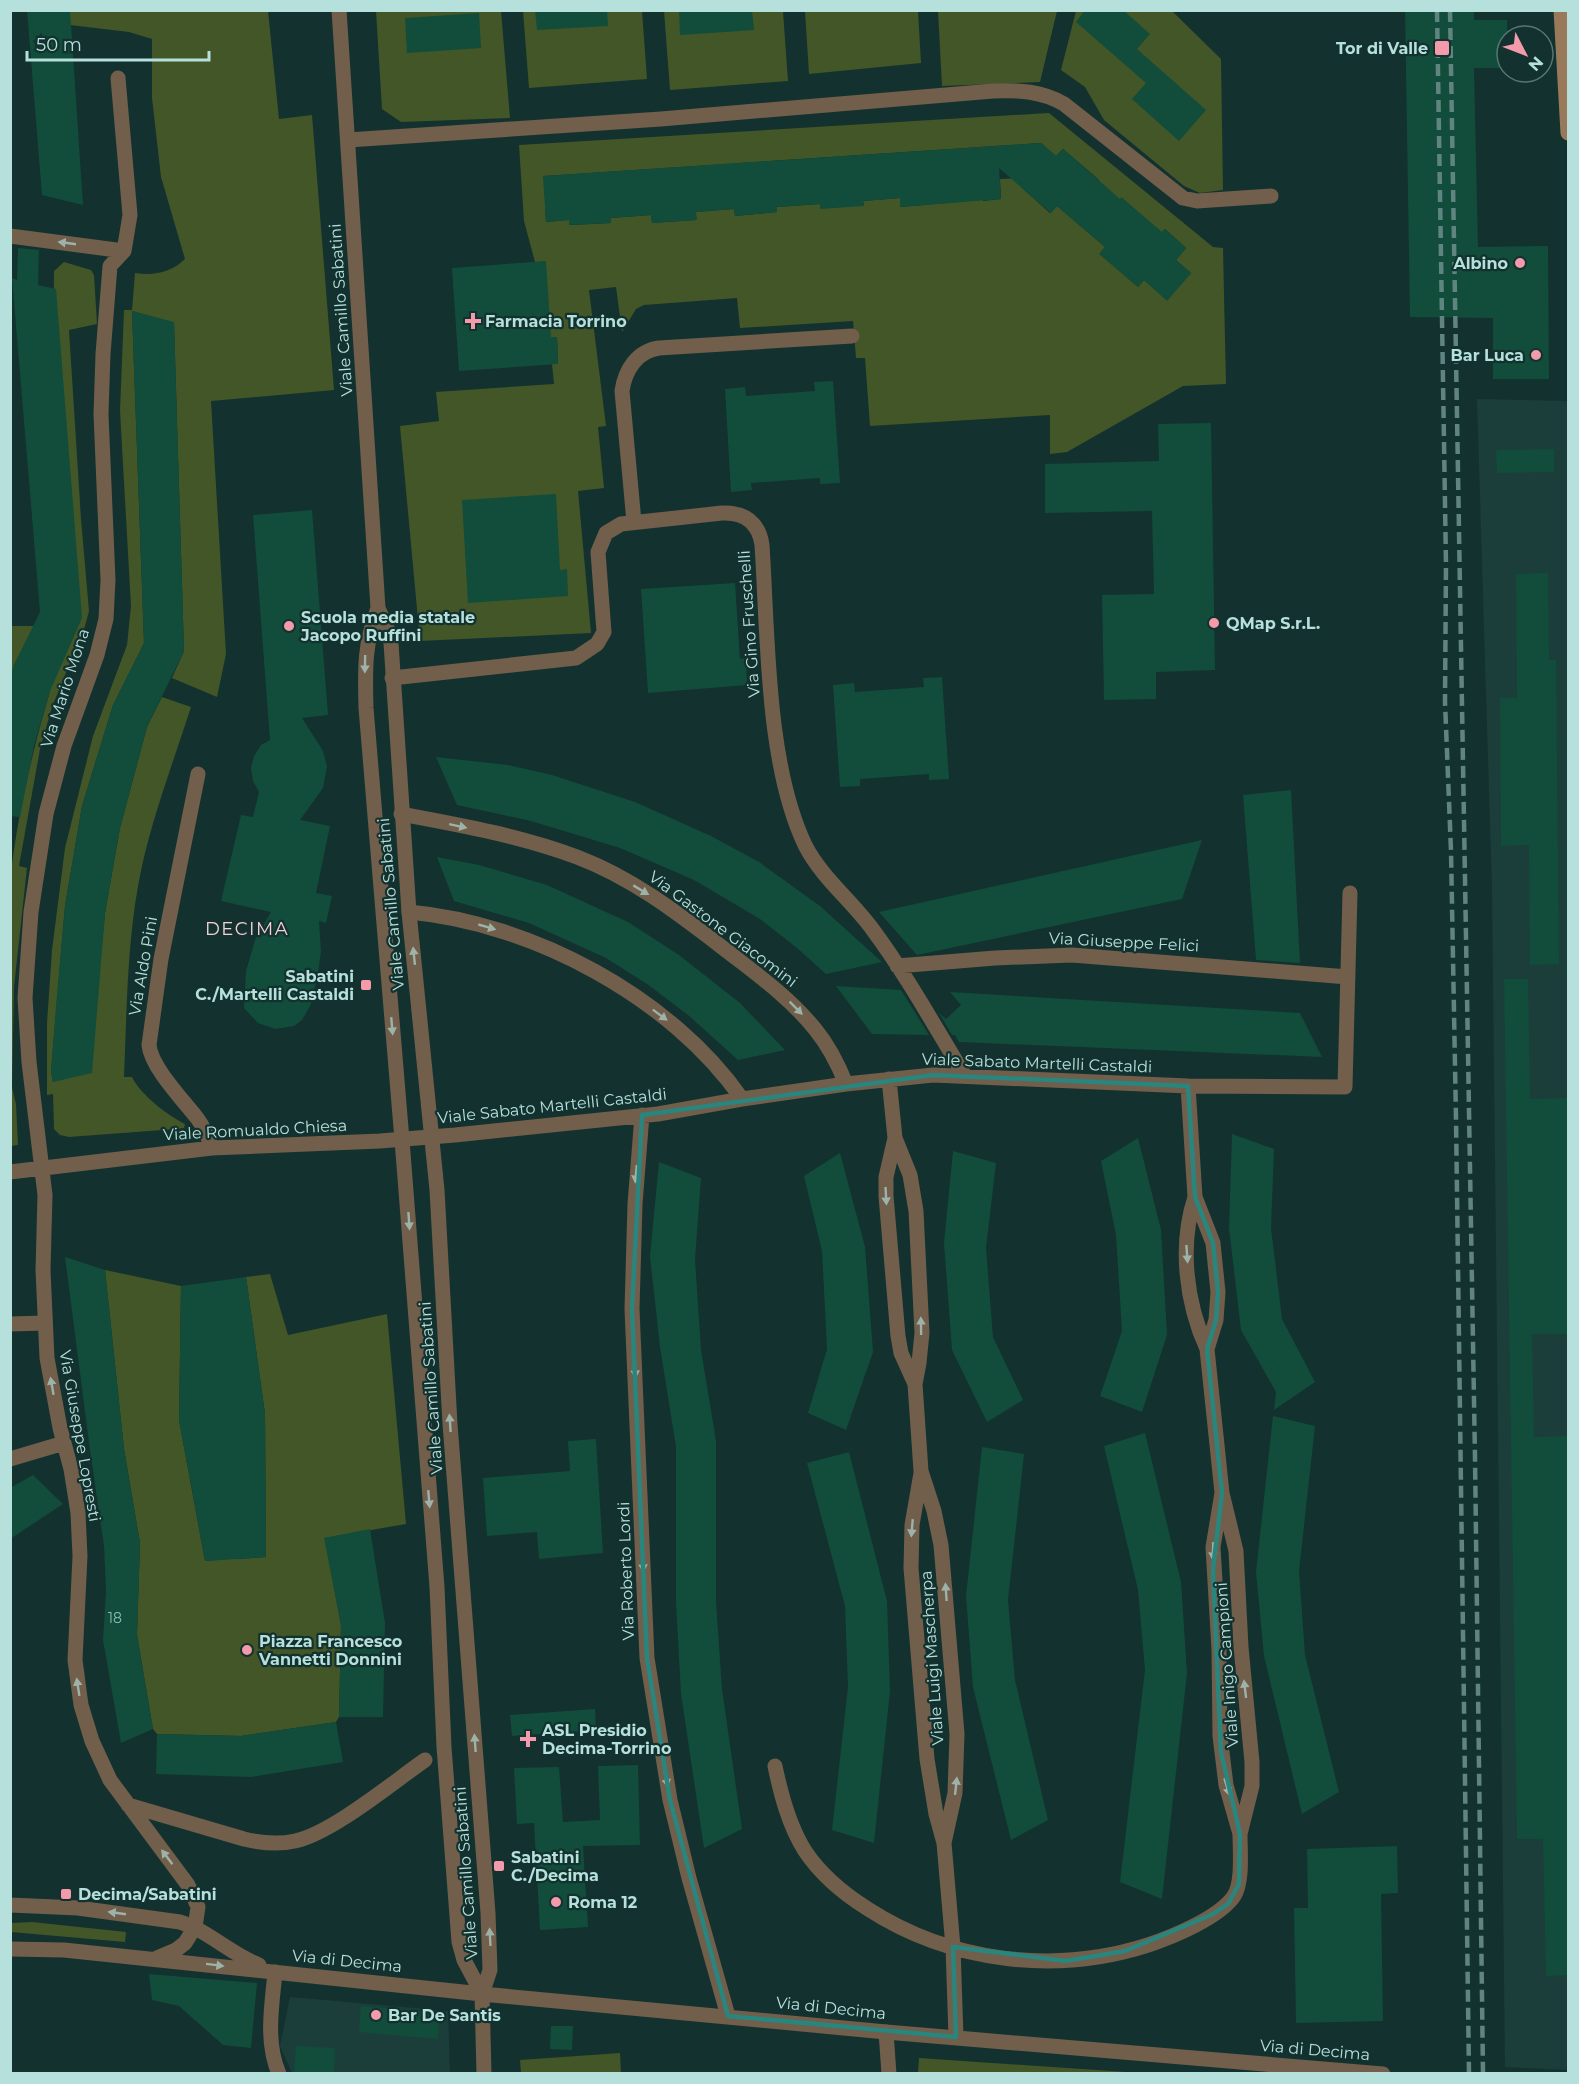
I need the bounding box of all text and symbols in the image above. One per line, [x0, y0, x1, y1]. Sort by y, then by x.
scale bar [27, 24, 208, 62]
north arrow [1495, 24, 1555, 84]
text: 50 m [36, 34, 82, 56]
place label: Tor di Valle [1336, 39, 1428, 58]
marker: Tor di Valle [1433, 39, 1451, 57]
text: N [1524, 53, 1547, 75]
street label: Viale Camillo Sabatini [325, 223, 357, 397]
one-way arrow [58, 238, 77, 247]
place label: Albino [1452, 254, 1508, 273]
marker: Albino [1513, 256, 1527, 270]
place label: Farmacia Torrino [485, 312, 627, 331]
marker: Farmacia Torrino [466, 314, 480, 328]
place label: Bar Luca [1451, 346, 1524, 365]
marker: Bar Luca [1529, 348, 1543, 362]
street label: Via Gino Fruschelli [734, 550, 764, 698]
place label: Scuola media statale Jacopo Ruffini [300, 608, 475, 645]
place label: QMap S.r.L. [1226, 614, 1320, 633]
marker: QMap S.r.L. [1207, 616, 1221, 630]
marker: Scuola media statale Jacopo Ruffini [282, 619, 296, 633]
street label: Via Mario Mona [37, 626, 93, 750]
one-way arrow [361, 655, 370, 674]
street label: Viale Camillo Sabatini [374, 817, 408, 991]
one-way arrow [449, 821, 468, 831]
street label: Via Gastone Giacomini [645, 867, 801, 991]
one-way arrow [633, 884, 649, 895]
street label: Via Aldo Pini [125, 915, 161, 1017]
district label: DECIMA [205, 918, 289, 940]
one-way arrow [478, 923, 496, 932]
street label: Via Giuseppe Felici [1048, 929, 1200, 955]
one-way arrow [409, 947, 419, 966]
place label: Sabatini C./Martelli Castaldi [195, 967, 354, 1004]
marker: Sabatini C./Martelli Castaldi [359, 978, 373, 992]
one-way arrow [789, 1000, 803, 1014]
one-way arrow [652, 1009, 668, 1021]
one-way arrow [387, 1017, 397, 1036]
street label: Viale Sabato Martelli Castaldi [921, 1049, 1153, 1077]
street label: Viale Sabato Martelli Castaldi [436, 1084, 668, 1128]
street label: Viale Romualdo Chiesa [162, 1116, 348, 1144]
one-way arrow [632, 1164, 641, 1183]
one-way arrow [882, 1186, 891, 1205]
one-way arrow [404, 1211, 413, 1230]
one-way arrow [1182, 1245, 1191, 1264]
street label: Viale Camillo Sabatini [415, 1301, 447, 1475]
one-way arrow [916, 1317, 926, 1336]
street label: Via Giuseppe Lopresti [56, 1349, 104, 1523]
one-way arrow [631, 1359, 640, 1378]
one-way arrow [47, 1376, 56, 1395]
one-way arrow [446, 1413, 455, 1432]
one-way arrow [425, 1489, 434, 1508]
street label: Via Roberto Lordi [614, 1501, 638, 1641]
one-way arrow [907, 1519, 917, 1538]
one-way arrow [1208, 1542, 1218, 1561]
one-way arrow [638, 1554, 648, 1573]
street label: Viale Luigi Mascherpa [916, 1570, 948, 1746]
one-way arrow [941, 1582, 950, 1601]
street label: Viale Inigo Campioni [1212, 1582, 1242, 1748]
house number: 18 [108, 1609, 122, 1627]
place label: Piazza Francesco Vannetti Donnini [258, 1632, 402, 1669]
marker: Piazza Francesco Vannetti Donnini [240, 1643, 254, 1657]
one-way arrow [74, 1677, 83, 1696]
one-way arrow [1241, 1679, 1250, 1698]
place label: ASL Presidio Decima-Torrino [541, 1721, 671, 1758]
marker: ASL Presidio Decima-Torrino [519, 1730, 537, 1748]
one-way arrow [470, 1733, 480, 1752]
one-way arrow [662, 1768, 671, 1787]
one-way arrow [951, 1776, 961, 1795]
one-way arrow [1223, 1778, 1232, 1796]
street label: Viale Camillo Sabatini [450, 1786, 482, 1960]
place label: Sabatini C./Decima [511, 1848, 599, 1885]
one-way arrow [161, 1850, 173, 1866]
marker: Sabatini C./Decima [492, 1859, 506, 1873]
place label: Decima/Sabatini [78, 1885, 217, 1904]
marker: Decima/Sabatini [59, 1887, 73, 1901]
place label: Roma 12 [568, 1893, 637, 1912]
marker: Roma 12 [549, 1895, 563, 1909]
one-way arrow [107, 1908, 126, 1917]
one-way arrow [485, 1928, 494, 1947]
street label: Via di Decima [291, 1946, 403, 1976]
one-way arrow [205, 1960, 224, 1970]
street label: Via di Decima [775, 1993, 887, 2023]
place label: Bar De Santis [388, 2006, 501, 2025]
marker: Bar De Santis [369, 2008, 383, 2022]
street label: Via di Decima [1259, 2036, 1371, 2064]

